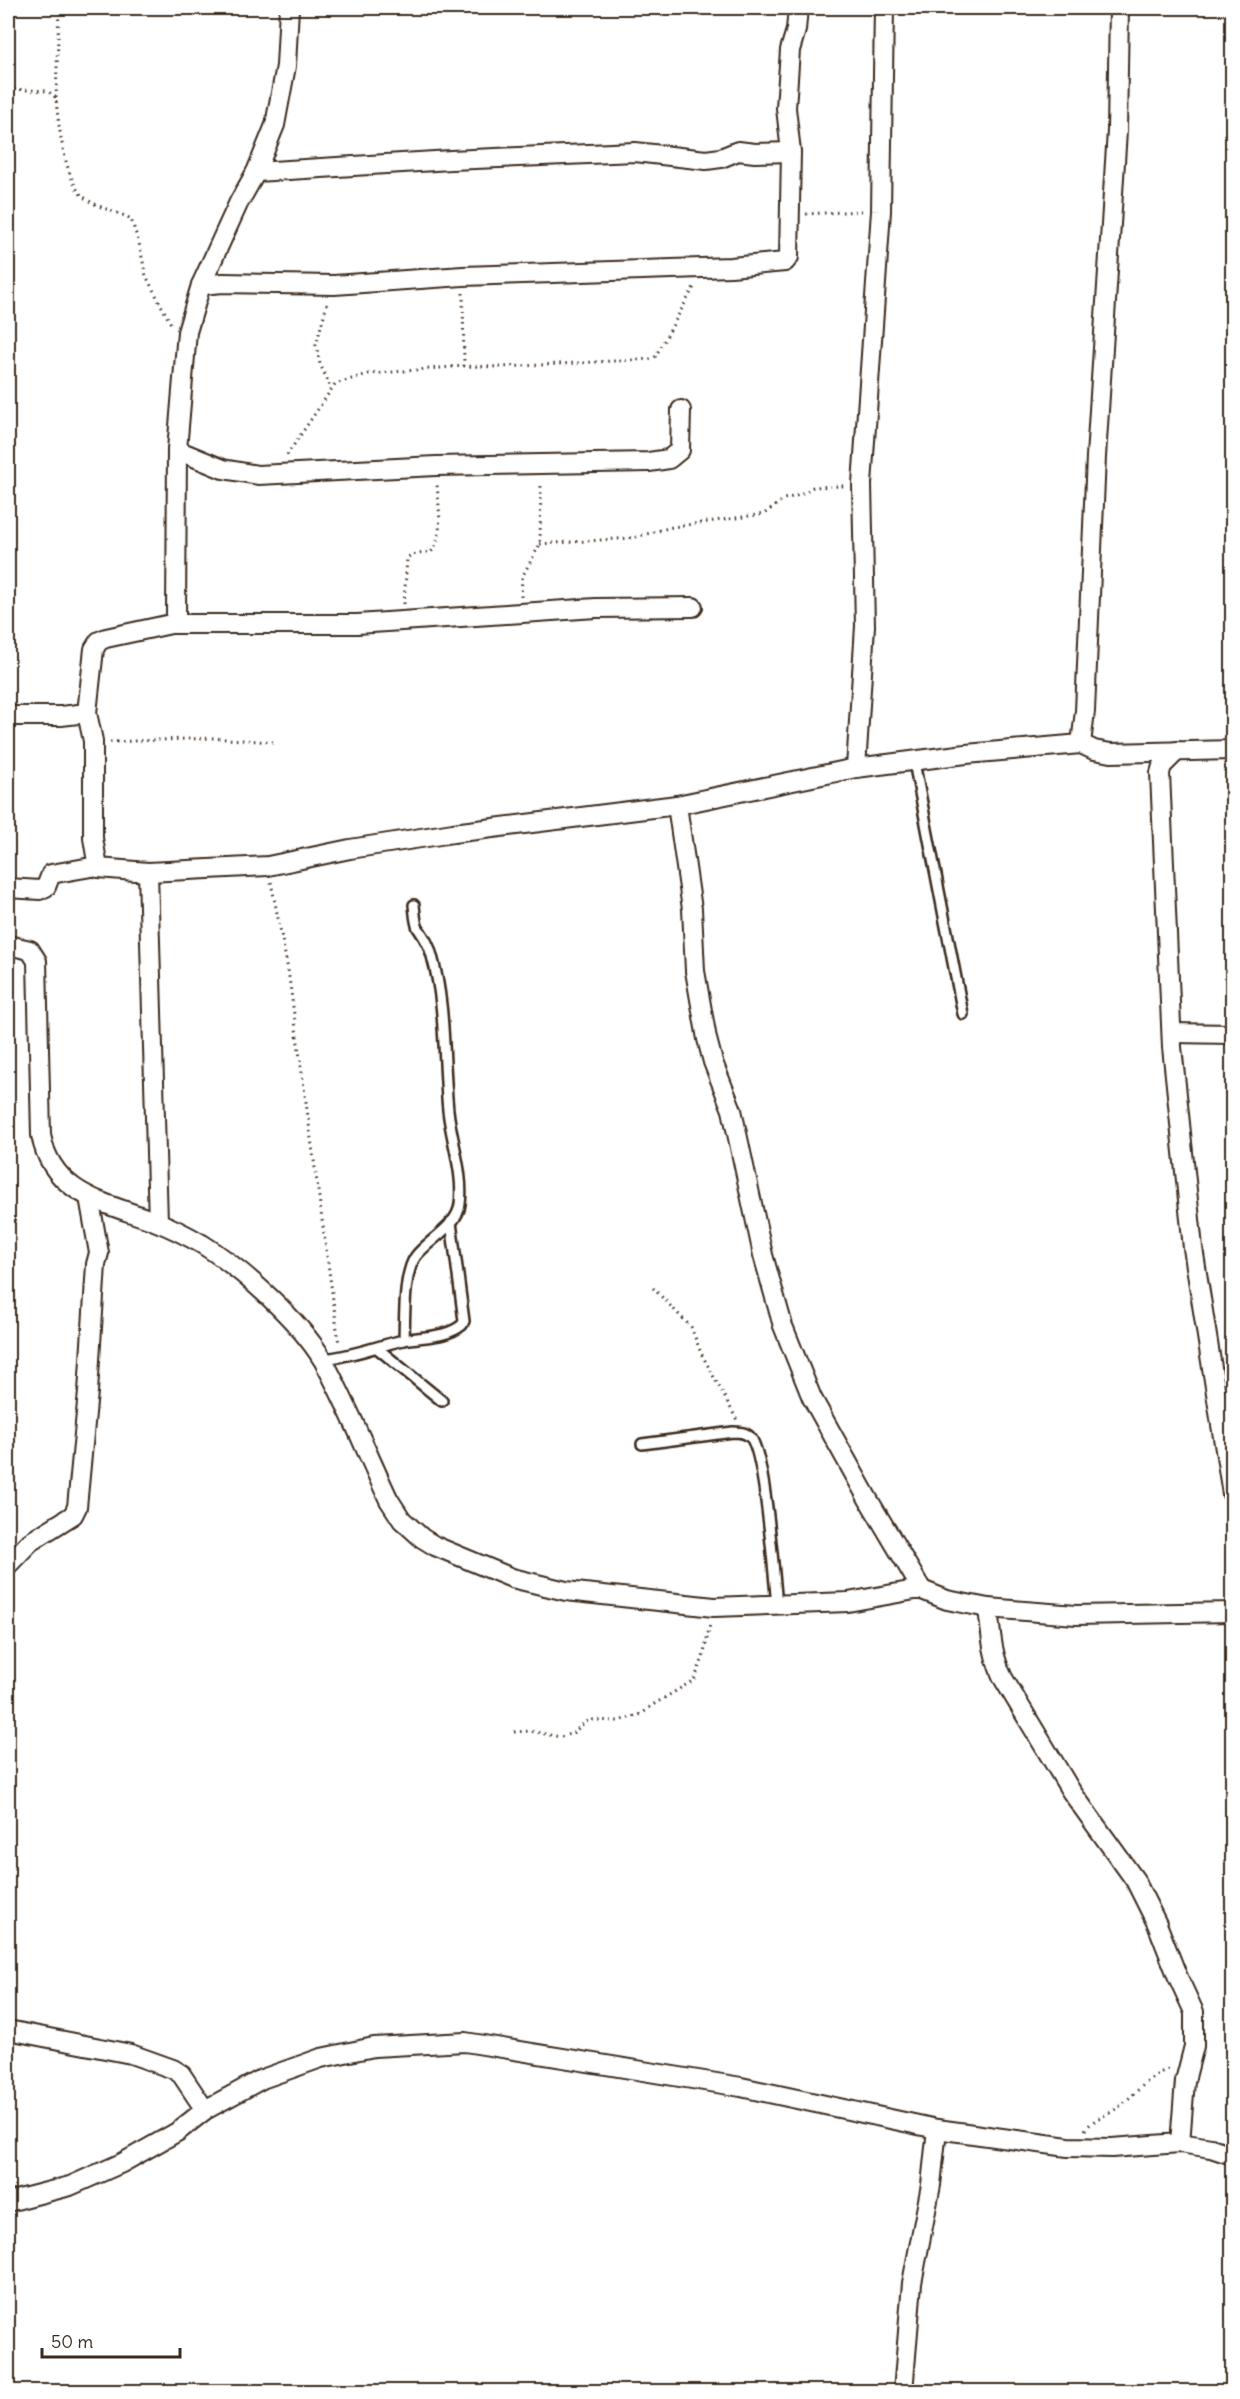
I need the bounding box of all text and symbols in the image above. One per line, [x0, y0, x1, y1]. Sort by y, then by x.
scale bar [42, 2321, 180, 2359]
text: 50 m [51, 2330, 93, 2353]

